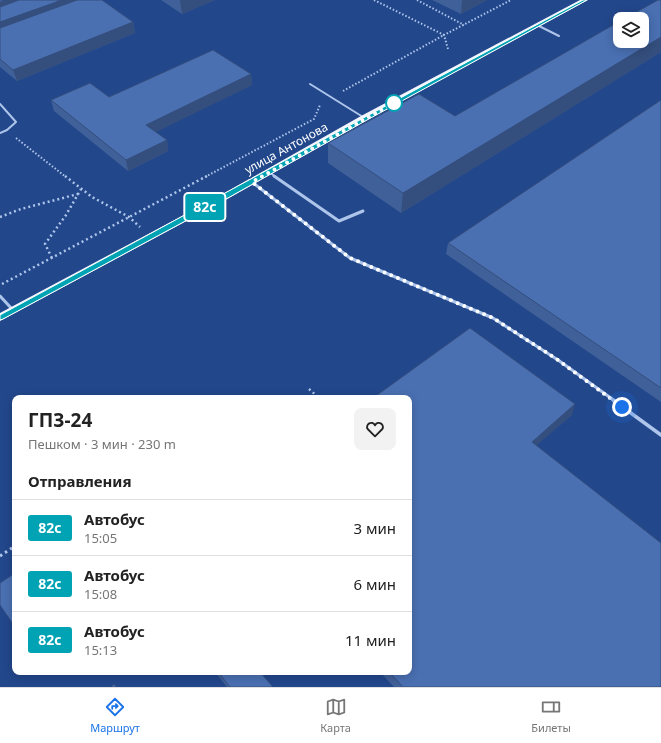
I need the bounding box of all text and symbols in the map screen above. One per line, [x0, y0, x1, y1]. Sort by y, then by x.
map controls [613, 12, 649, 48]
button: layers [613, 12, 649, 48]
unlabelled marker [385, 94, 403, 112]
street label: улица Антонова [241, 118, 331, 178]
line badge: 82с [182, 194, 228, 220]
text: 82с [193, 197, 217, 216]
your location [612, 397, 632, 417]
text: ГПЗ-24 [28, 407, 92, 433]
button: heart [354, 408, 396, 450]
text: Пешком · 3 мин · 230 m [28, 435, 176, 453]
text: Отправления [28, 471, 132, 491]
text: Автобус [84, 509, 145, 529]
text: 82с [38, 518, 62, 537]
text: 3 мин [353, 518, 396, 538]
text: 15:05 [84, 529, 117, 547]
text: Автобус [84, 565, 145, 585]
text: 82с [38, 574, 62, 593]
text: 6 мин [353, 574, 396, 594]
text: 15:08 [84, 585, 117, 603]
text: Автобус [84, 621, 145, 641]
text: 82с [38, 630, 62, 649]
text: 11 мин [345, 630, 396, 650]
text: 15:13 [84, 641, 117, 659]
tab: Маршрут [90, 696, 140, 735]
tab: Карта [320, 696, 351, 735]
tab: Билеты [531, 696, 571, 735]

